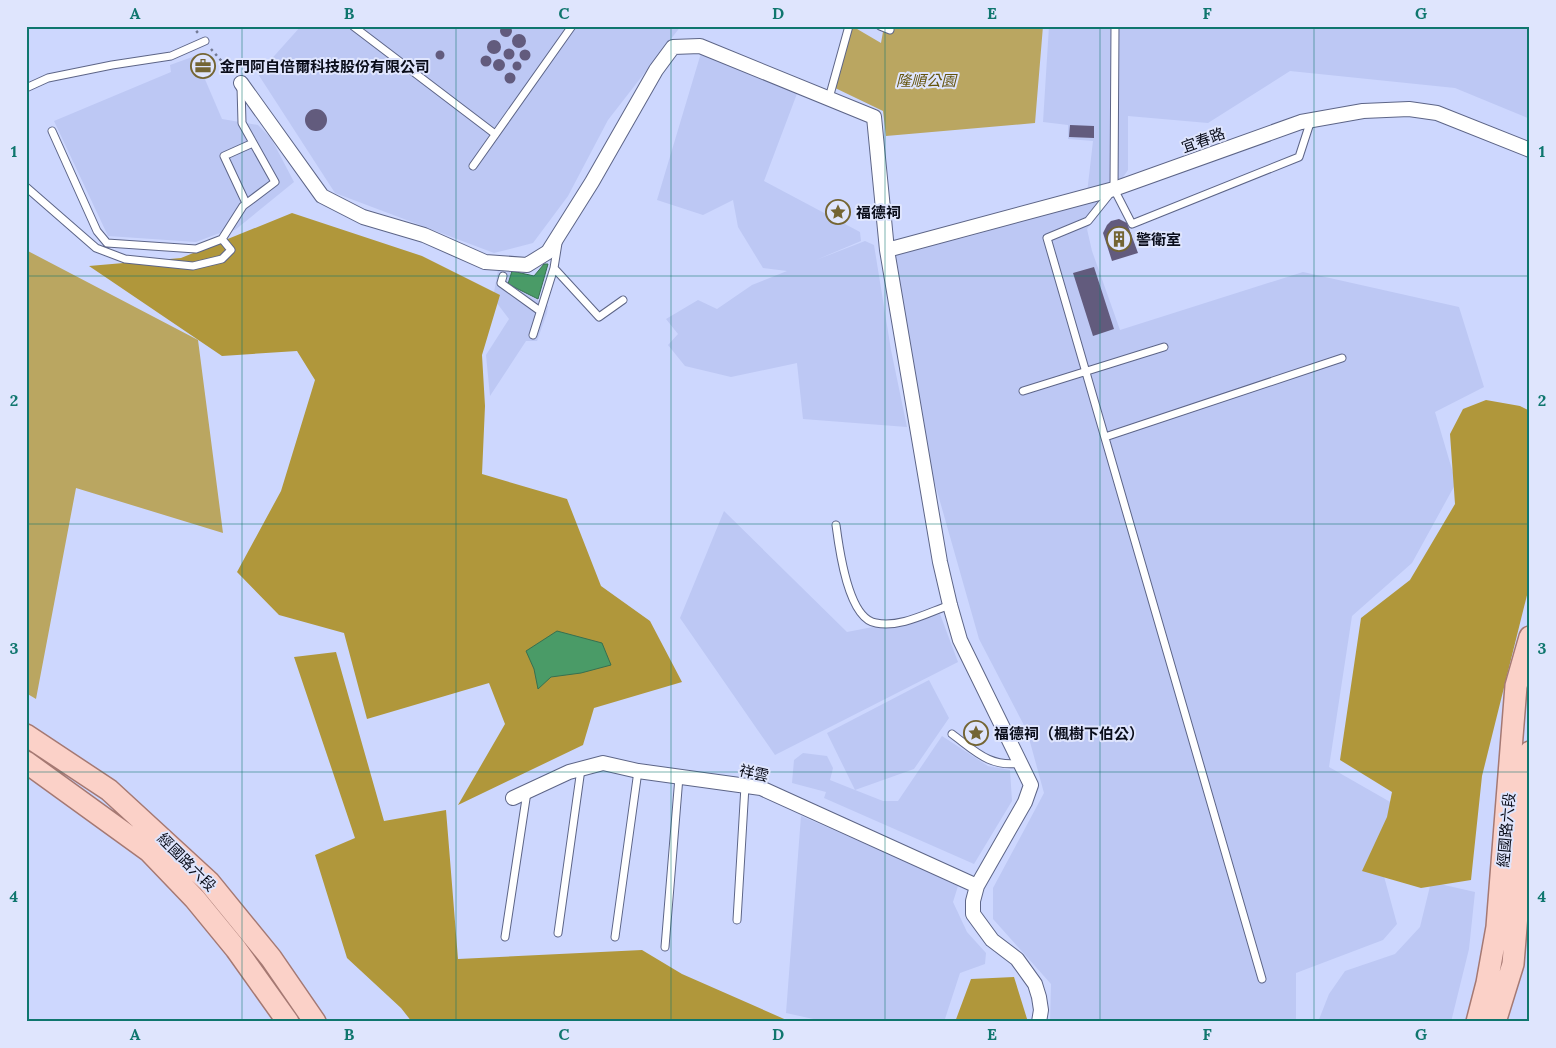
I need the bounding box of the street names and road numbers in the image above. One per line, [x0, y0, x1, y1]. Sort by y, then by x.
street label: 宜春路 [1179, 123, 1227, 157]
street label: 祥雲 [737, 760, 771, 786]
street label: 經國路六段 [1493, 792, 1519, 868]
street label: 經國路六段 [154, 829, 220, 895]

